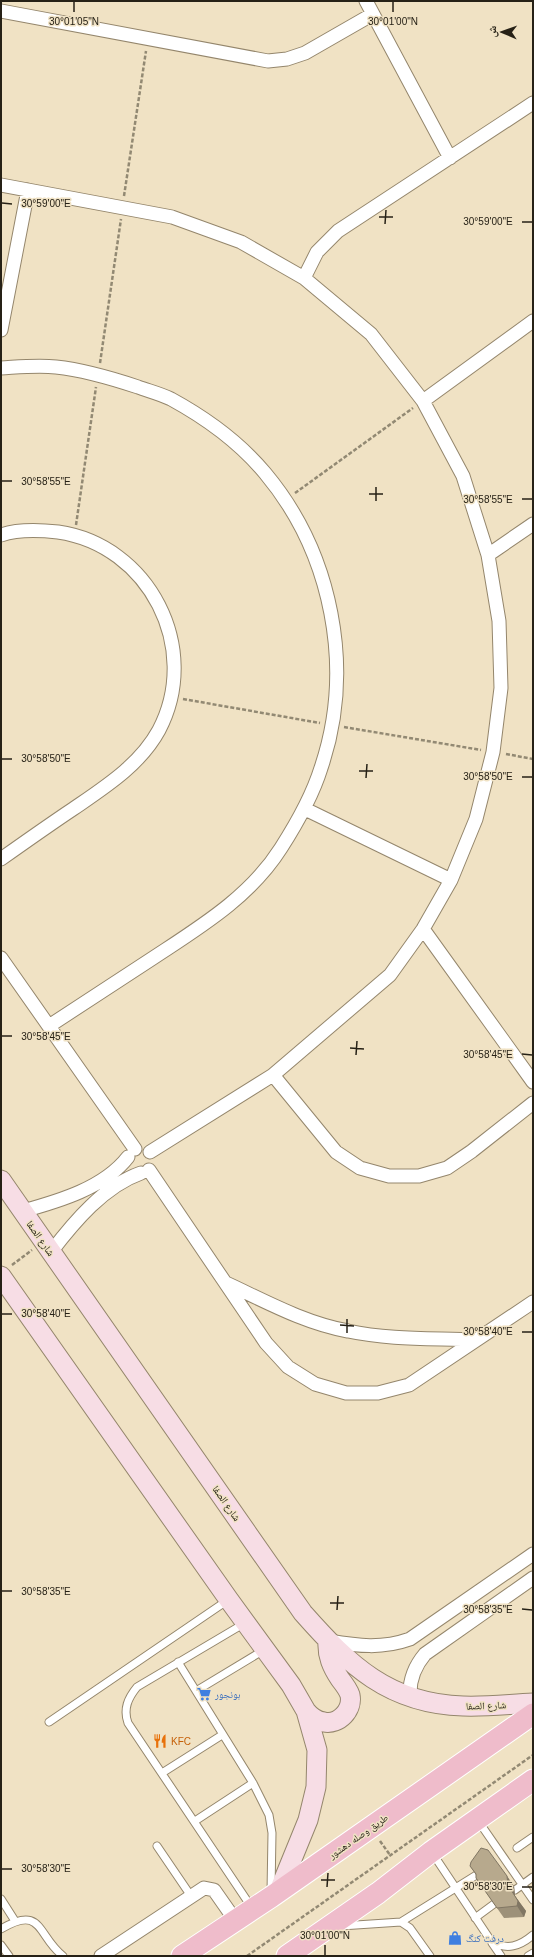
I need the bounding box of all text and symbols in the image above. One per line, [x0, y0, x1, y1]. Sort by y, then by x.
north arrow [482, 12, 522, 52]
text: 30°01'05"N [49, 16, 99, 27]
text: 30°01'00"N [368, 16, 418, 27]
text: ش [486, 25, 500, 38]
text: 30°59'00"E [21, 198, 71, 209]
text: 30°59'00"E [463, 216, 513, 227]
text: 30°58'55"E [21, 476, 71, 487]
text: 30°58'55"E [463, 494, 513, 505]
text: 30°58'50"E [21, 753, 71, 764]
text: 30°58'50"E [463, 771, 513, 782]
text: 30°58'45"E [21, 1031, 71, 1042]
text: 30°58'45"E [463, 1049, 513, 1060]
street label: شارع الصفا [24, 1219, 57, 1259]
text: 30°58'40"E [21, 1308, 71, 1319]
text: 30°58'40"E [463, 1326, 513, 1337]
street label: شارع الصفا [210, 1484, 243, 1524]
text: 30°58'35"E [21, 1586, 71, 1597]
text: 30°58'35"E [463, 1604, 513, 1615]
supermarket icon: بونجور [196, 1686, 212, 1702]
place label: بونجور [214, 1689, 241, 1700]
street label: شارع الصفا [466, 1699, 507, 1713]
restaurant icon: KFC [152, 1733, 168, 1749]
place label: KFC [171, 1736, 191, 1747]
street label: طريق وصله دهشور [326, 1812, 391, 1862]
text: 30°58'30"E [21, 1863, 71, 1874]
text: 30°58'30"E [463, 1881, 513, 1892]
text: 30°01'00"N [300, 1930, 350, 1941]
shop icon: درفت كنگ [447, 1930, 463, 1946]
place label: درفت كنگ [466, 1933, 504, 1944]

